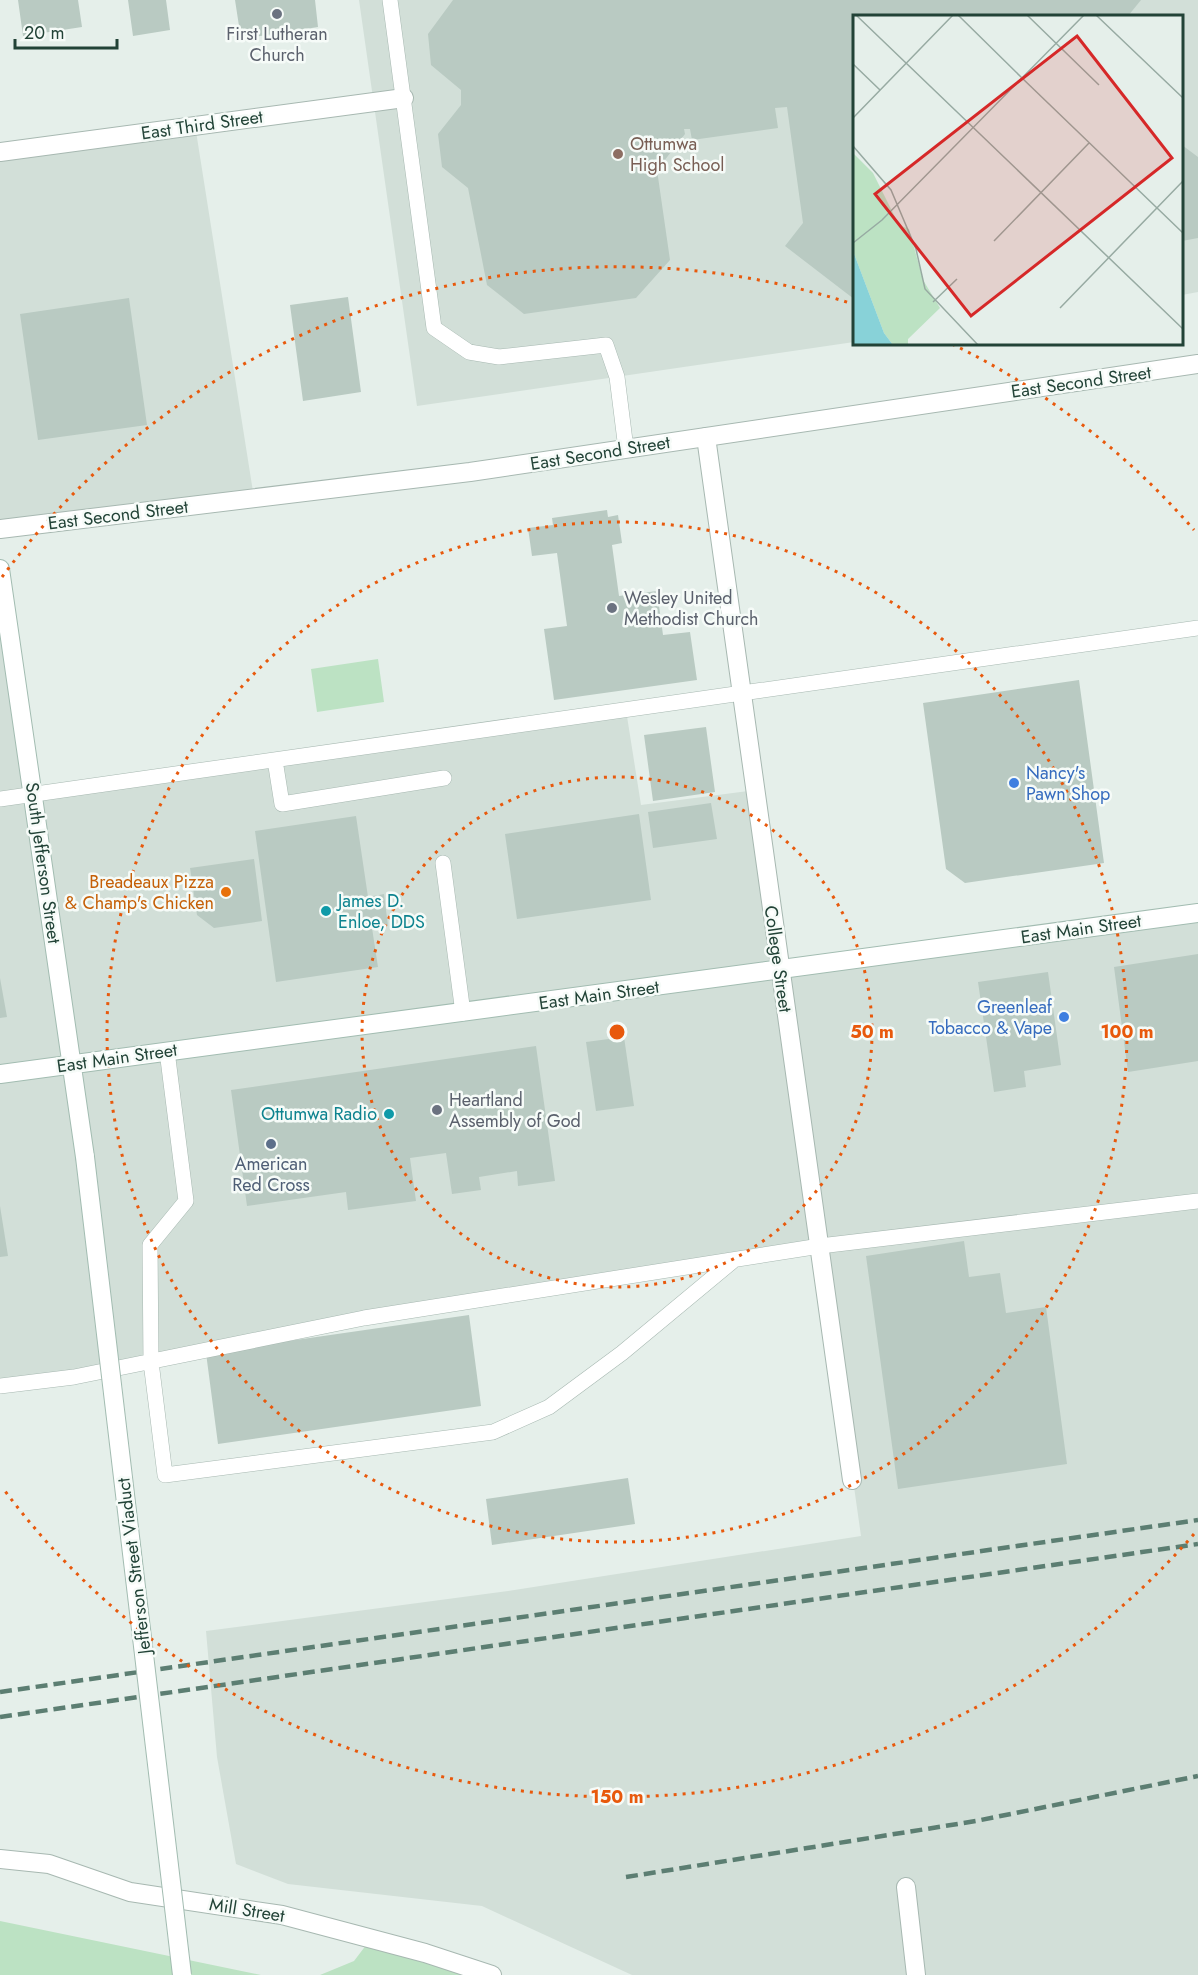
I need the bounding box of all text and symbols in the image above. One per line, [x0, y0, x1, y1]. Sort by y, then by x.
marker: First Lutheran Church [270, 7, 284, 21]
scale bar [15, 12, 117, 50]
inset map [853, 15, 1183, 345]
text: 20 m [24, 20, 64, 46]
place label: First Lutheran Church [226, 21, 328, 68]
street label: East Third Street [139, 103, 265, 146]
place label: Ottumwa High School [630, 131, 724, 178]
marker: Ottumwa High School [611, 147, 625, 161]
street label: East Second Street [1009, 359, 1153, 405]
street label: East Second Street [528, 429, 672, 477]
street label: East Second Street [46, 493, 190, 537]
place label: Wesley United Methodist Church [624, 585, 759, 632]
marker: Wesley United Methodist Church [605, 601, 619, 615]
place label: Nancy's Pawn Shop [1026, 760, 1110, 807]
marker: Nancy's Pawn Shop [1007, 776, 1021, 790]
street label: South Jefferson Street [19, 781, 67, 946]
place label: Breadeaux Pizza & Champ's Chicken [65, 869, 214, 916]
marker: Breadeaux Pizza & Champ's Chicken [219, 885, 233, 899]
place label: James D. Enloe, DDS [336, 888, 425, 935]
marker: James D. Enloe, DDS [319, 904, 333, 918]
street label: College Street [758, 904, 798, 1015]
street label: East Main Street [1019, 908, 1144, 950]
street label: East Main Street [537, 974, 662, 1016]
place label: Greenleaf Tobacco & Vape [928, 994, 1053, 1041]
marker: Greenleaf Tobacco & Vape [1057, 1010, 1071, 1024]
text: 50 m [850, 1019, 894, 1045]
text: 100 m [1100, 1019, 1154, 1045]
centre of rings [607, 1022, 627, 1042]
street label: East Main Street [55, 1037, 180, 1079]
place label: Heartland Assembly of God [449, 1087, 581, 1134]
place label: Ottumwa Radio [261, 1101, 377, 1127]
marker: Heartland Assembly of God [430, 1103, 444, 1117]
marker: Ottumwa Radio [382, 1107, 396, 1121]
marker: American Red Cross [264, 1137, 278, 1151]
place label: American Red Cross [232, 1151, 310, 1198]
street label: Jefferson Street Viaduct [110, 1476, 158, 1658]
text: 150 m [591, 1784, 643, 1810]
street label: Mill Street [207, 1891, 287, 1929]

